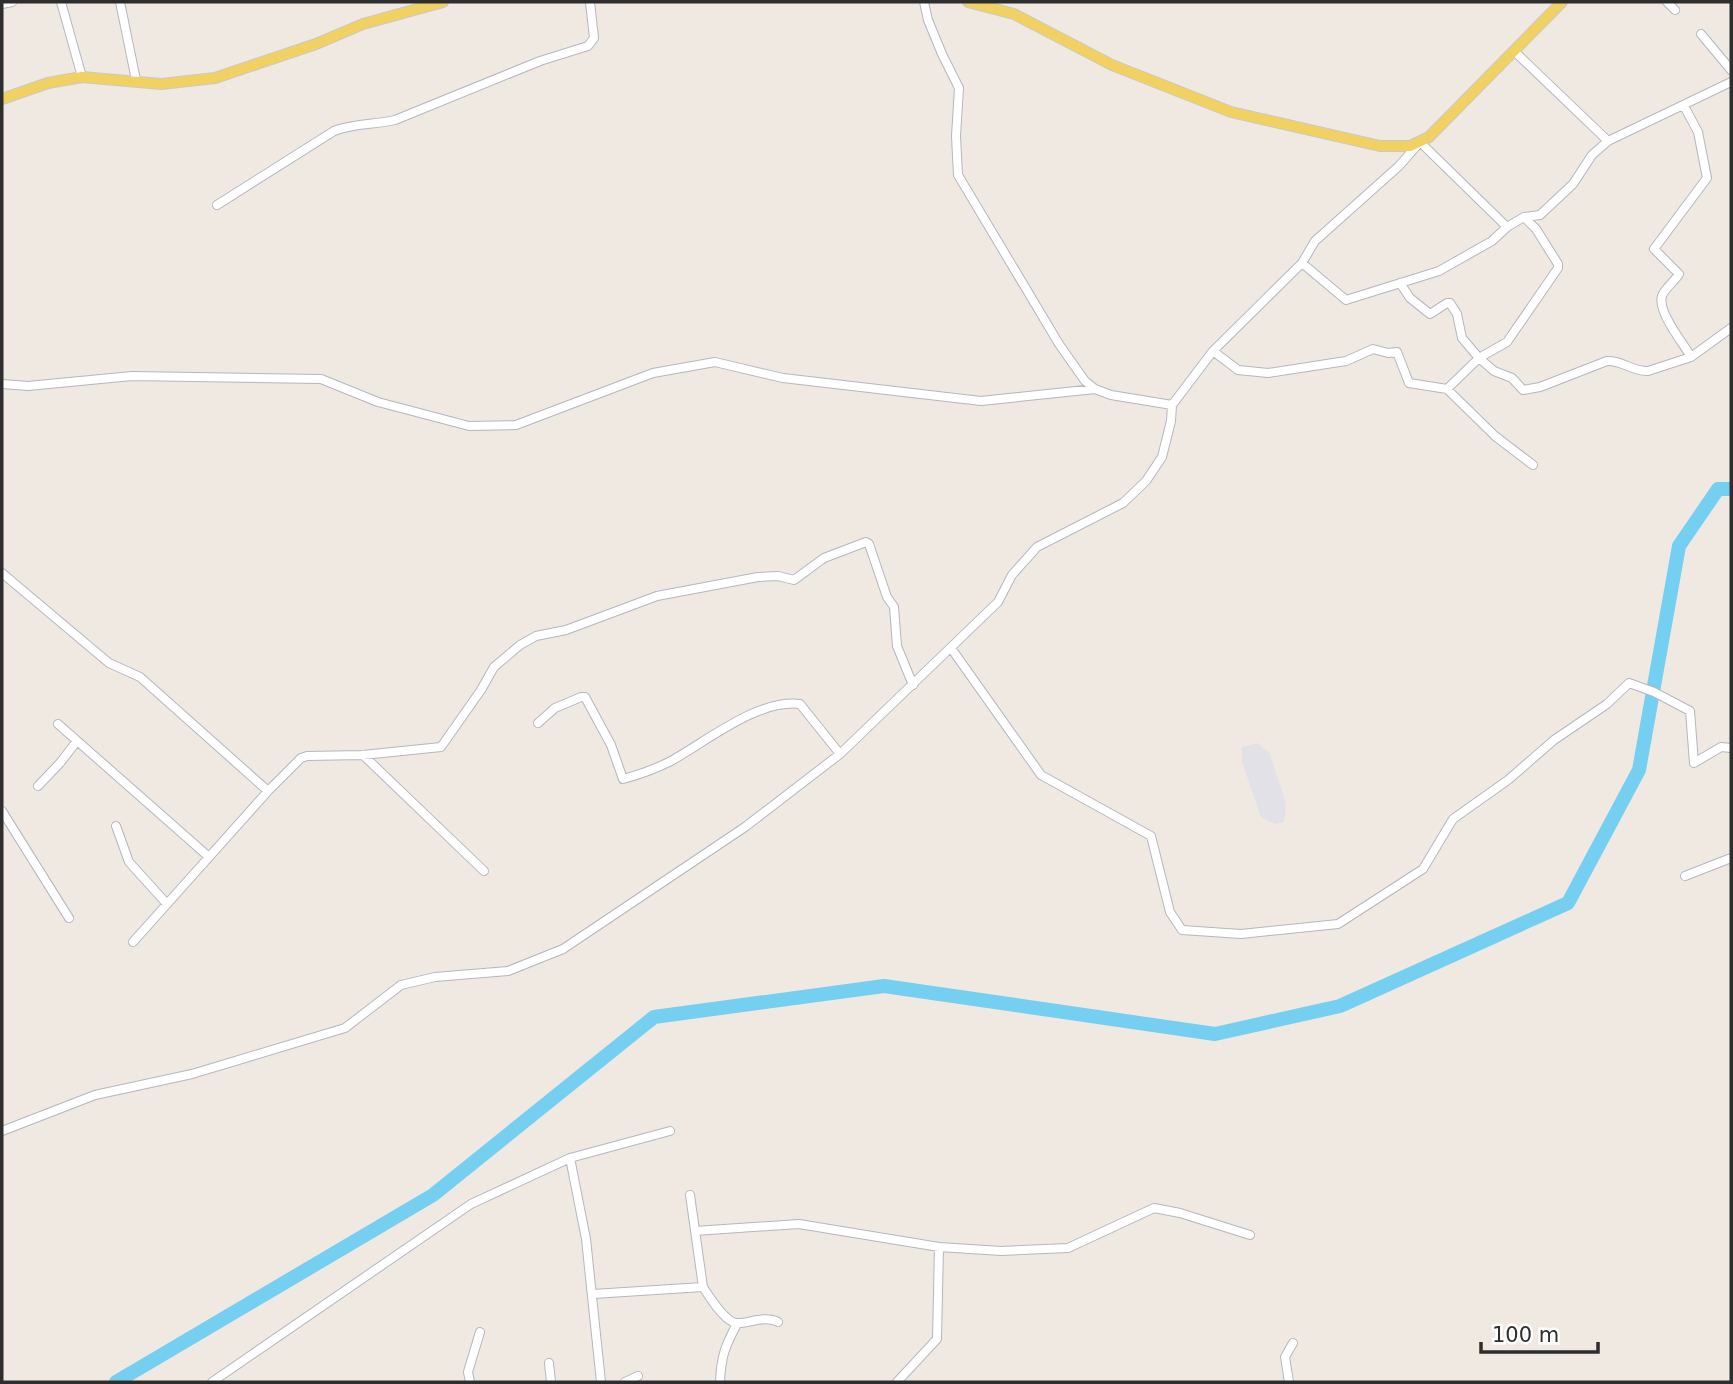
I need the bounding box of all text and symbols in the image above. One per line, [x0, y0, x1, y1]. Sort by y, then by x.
scale bar [1481, 1310, 1598, 1354]
text: 100 m [1492, 1323, 1559, 1347]

